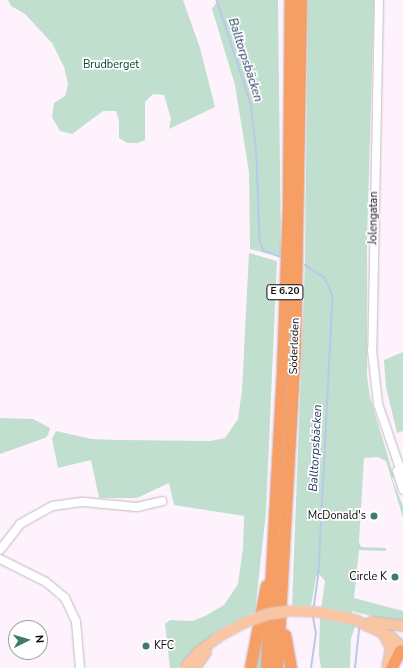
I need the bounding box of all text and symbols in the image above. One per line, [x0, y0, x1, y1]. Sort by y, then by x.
water label: Balltorpsbäcken [225, 16, 265, 104]
park label: Brudberget [83, 58, 139, 72]
street label: Jolengatan [367, 191, 381, 245]
road number: E 6.20 [266, 284, 304, 300]
street label: Söderleden [287, 317, 303, 375]
water label: Balltorpsbäcken [307, 404, 325, 492]
place label: McDonald's [308, 509, 366, 523]
marker: McDonald's [369, 511, 379, 521]
place label: Circle K [349, 570, 387, 584]
marker: Circle K [390, 572, 400, 582]
north arrow [8, 620, 48, 660]
text: N [32, 634, 47, 644]
place label: KFC [154, 639, 174, 653]
marker: KFC [141, 641, 151, 651]

